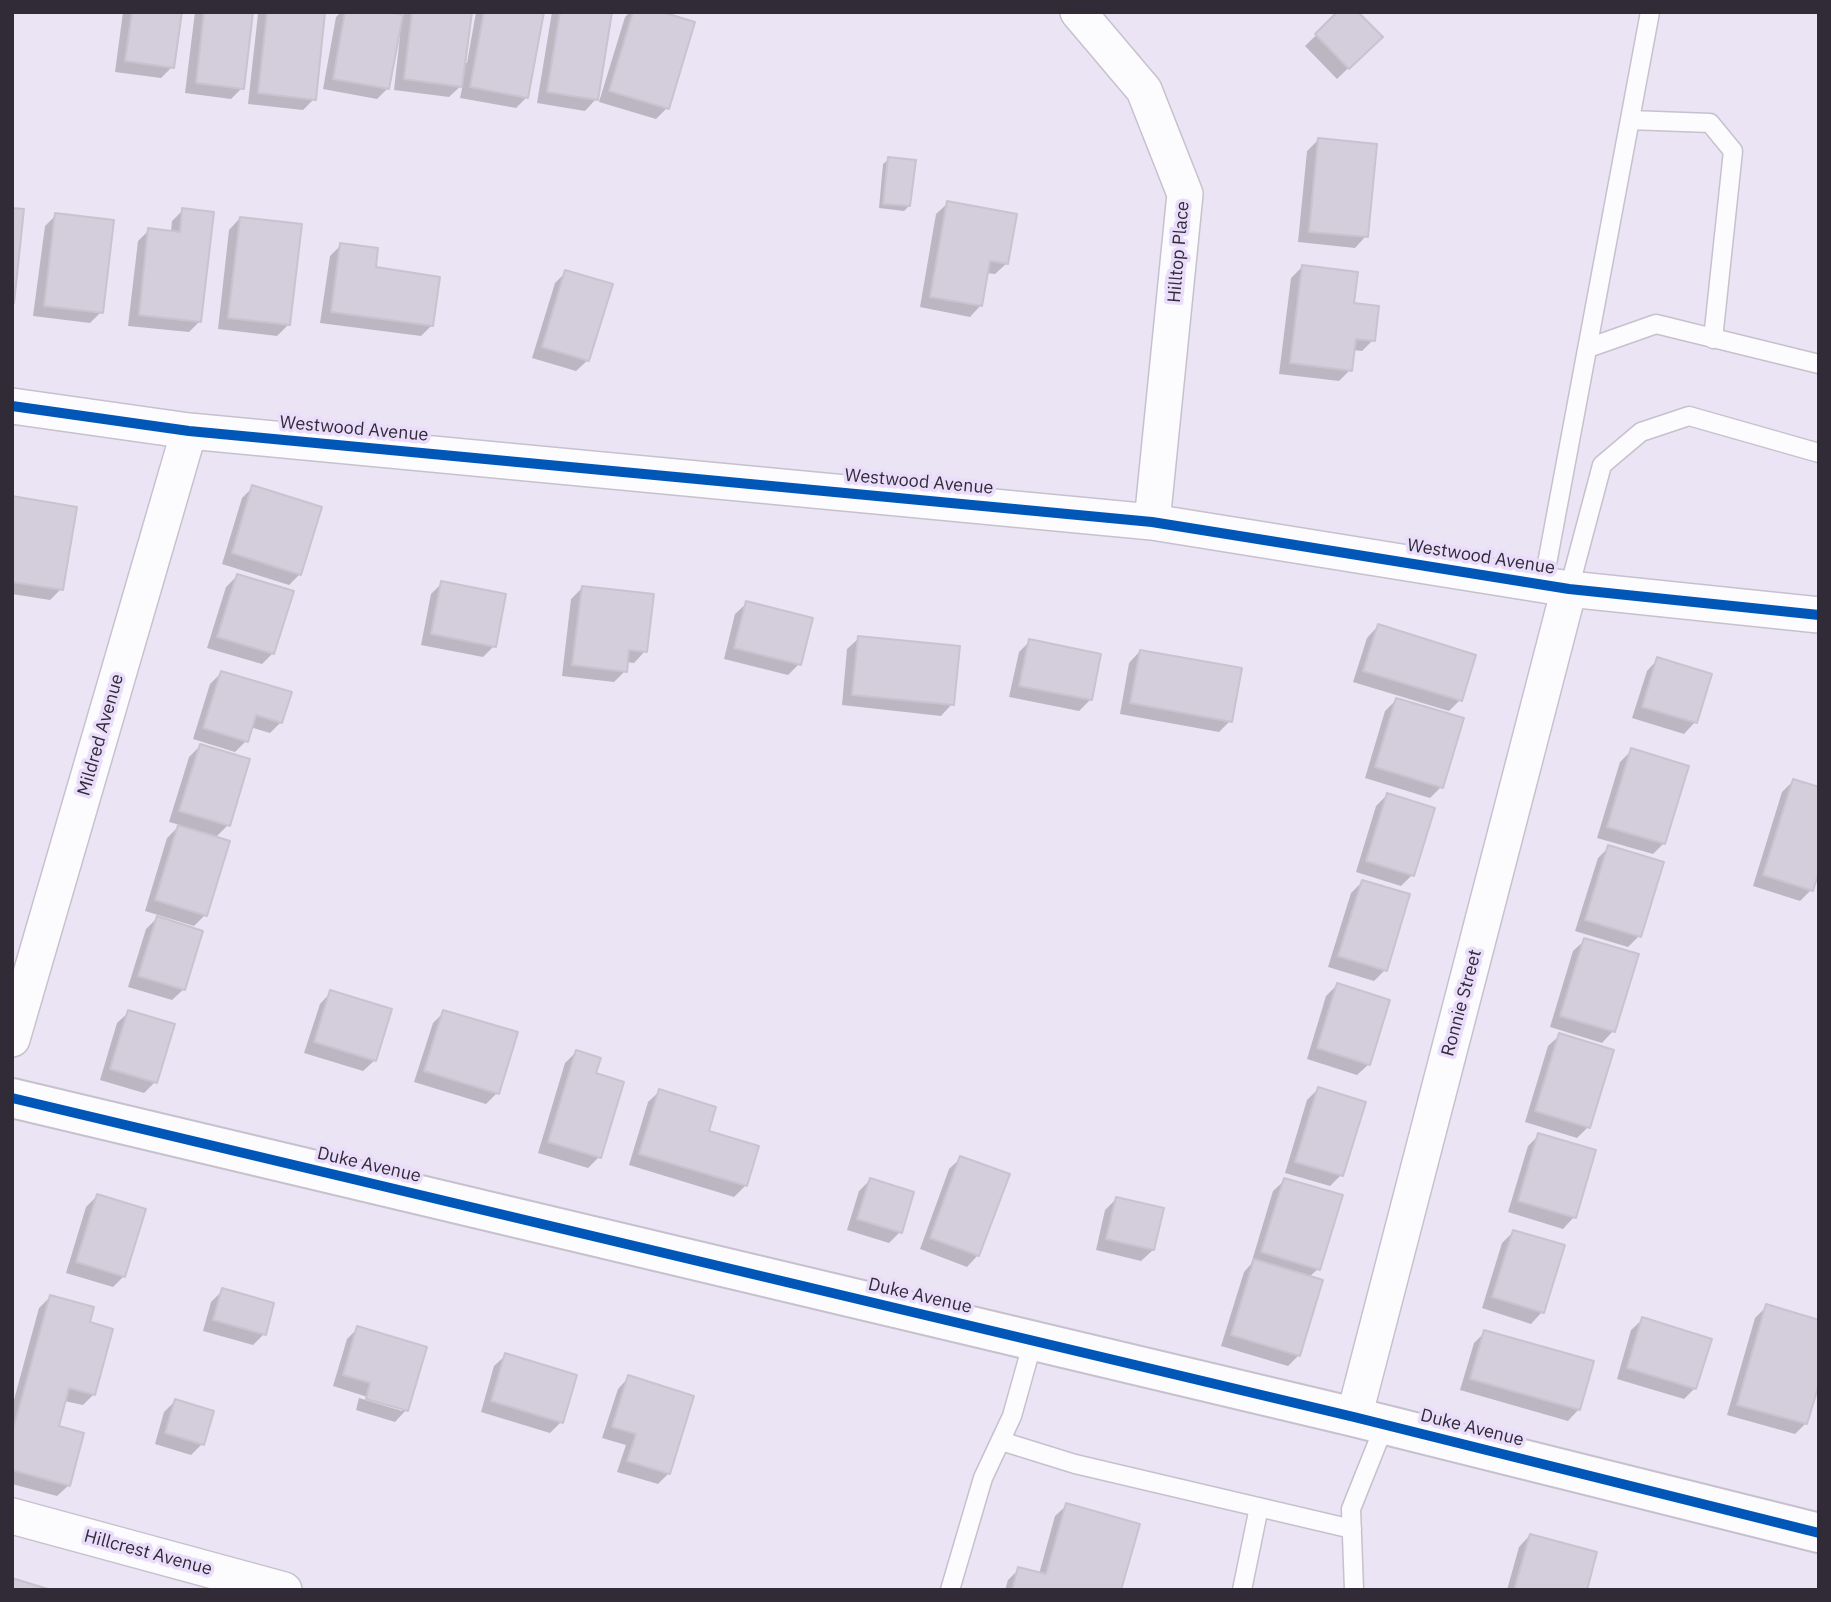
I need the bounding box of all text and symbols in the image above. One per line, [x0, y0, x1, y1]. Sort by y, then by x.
street label: Hilltop Place [1164, 200, 1194, 304]
street label: Westwood Avenue [279, 412, 429, 446]
street label: Westwood Avenue [844, 465, 994, 499]
street label: Westwood Avenue [1406, 535, 1556, 579]
street label: Mildred Avenue [73, 672, 129, 798]
street label: Ronnie Street [1437, 947, 1487, 1059]
street label: Duke Avenue [315, 1143, 423, 1187]
street label: Duke Avenue [866, 1274, 974, 1318]
street label: Duke Avenue [1418, 1405, 1526, 1451]
street label: Hillcrest Avenue [82, 1526, 214, 1580]

